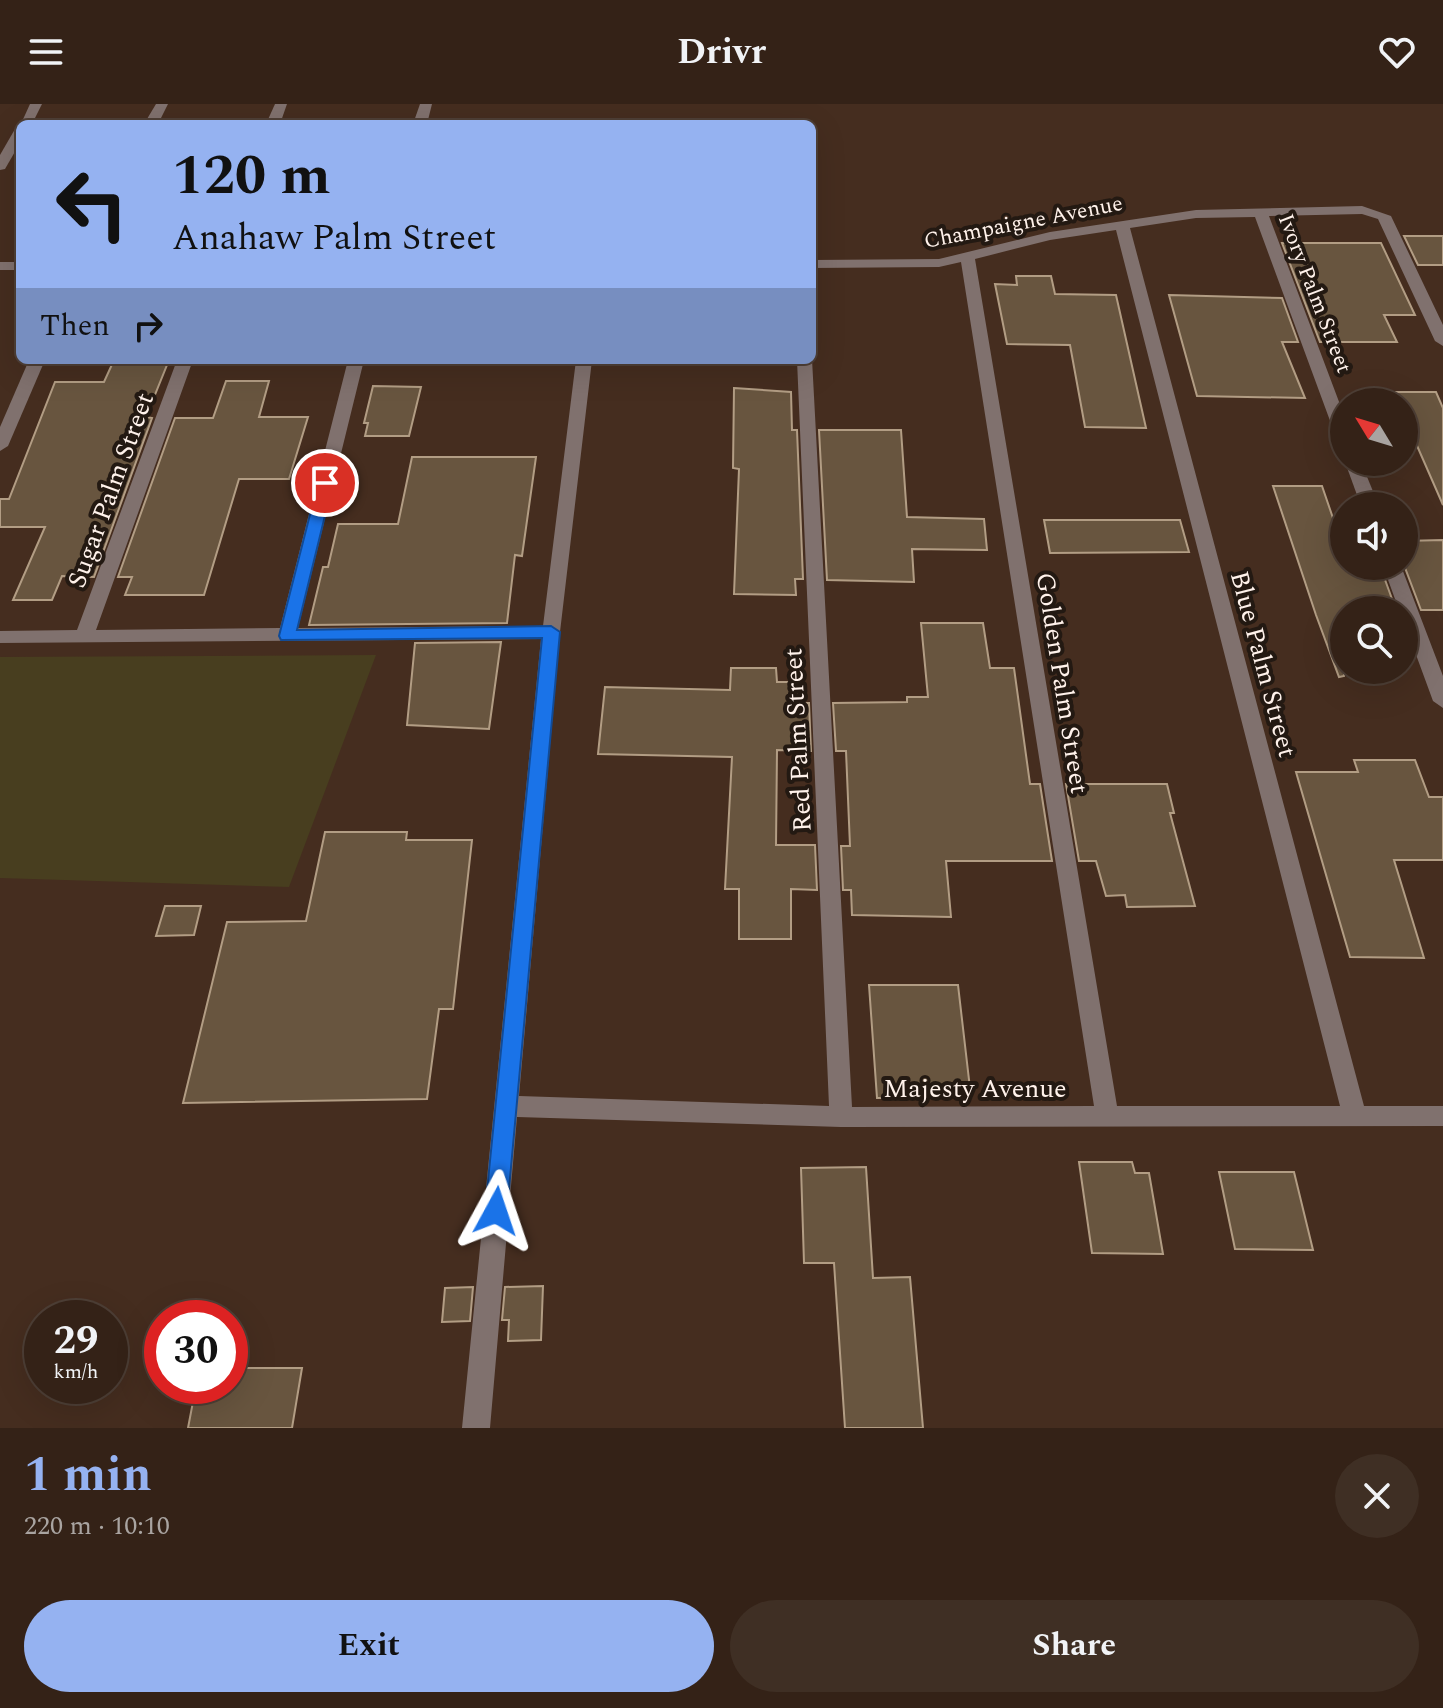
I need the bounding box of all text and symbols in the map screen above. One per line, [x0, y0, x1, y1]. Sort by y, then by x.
text: Drivr [677, 25, 766, 80]
icon: menu [24, 30, 68, 74]
icon: heart [1375, 30, 1419, 74]
text: 120 m [172, 134, 331, 219]
icon: left [40, 152, 144, 256]
street label: Champaigne Avenue [921, 187, 1126, 258]
street label: Ivory Palm Street [1269, 209, 1360, 378]
text: Anahaw Palm Street [172, 211, 496, 266]
text: Then [40, 303, 110, 349]
icon: right [126, 304, 170, 348]
street label: Sugar Palm Street [57, 387, 165, 594]
north arrow [1330, 388, 1418, 476]
map controls [1330, 388, 1418, 684]
pin [291, 449, 359, 517]
icon: arrive [303, 461, 347, 505]
button: sound [1330, 492, 1418, 580]
street label: Blue Palm Street [1219, 567, 1307, 762]
street label: Golden Palm Street [1025, 570, 1099, 797]
button: search [1330, 596, 1418, 684]
street label: Red Palm Street [773, 647, 823, 833]
street label: Majesty Avenue [883, 1069, 1067, 1109]
position arrow [454, 1169, 538, 1253]
speed limit sign: 30 [144, 1300, 248, 1404]
text: 29 [54, 1311, 98, 1372]
text: km/h [54, 1357, 99, 1387]
text: 1 min [24, 1439, 152, 1512]
button: close [1335, 1454, 1419, 1538]
text: 220 m · 10:10 [24, 1506, 170, 1546]
button: Exit [24, 1600, 714, 1692]
button: Share [730, 1600, 1419, 1692]

